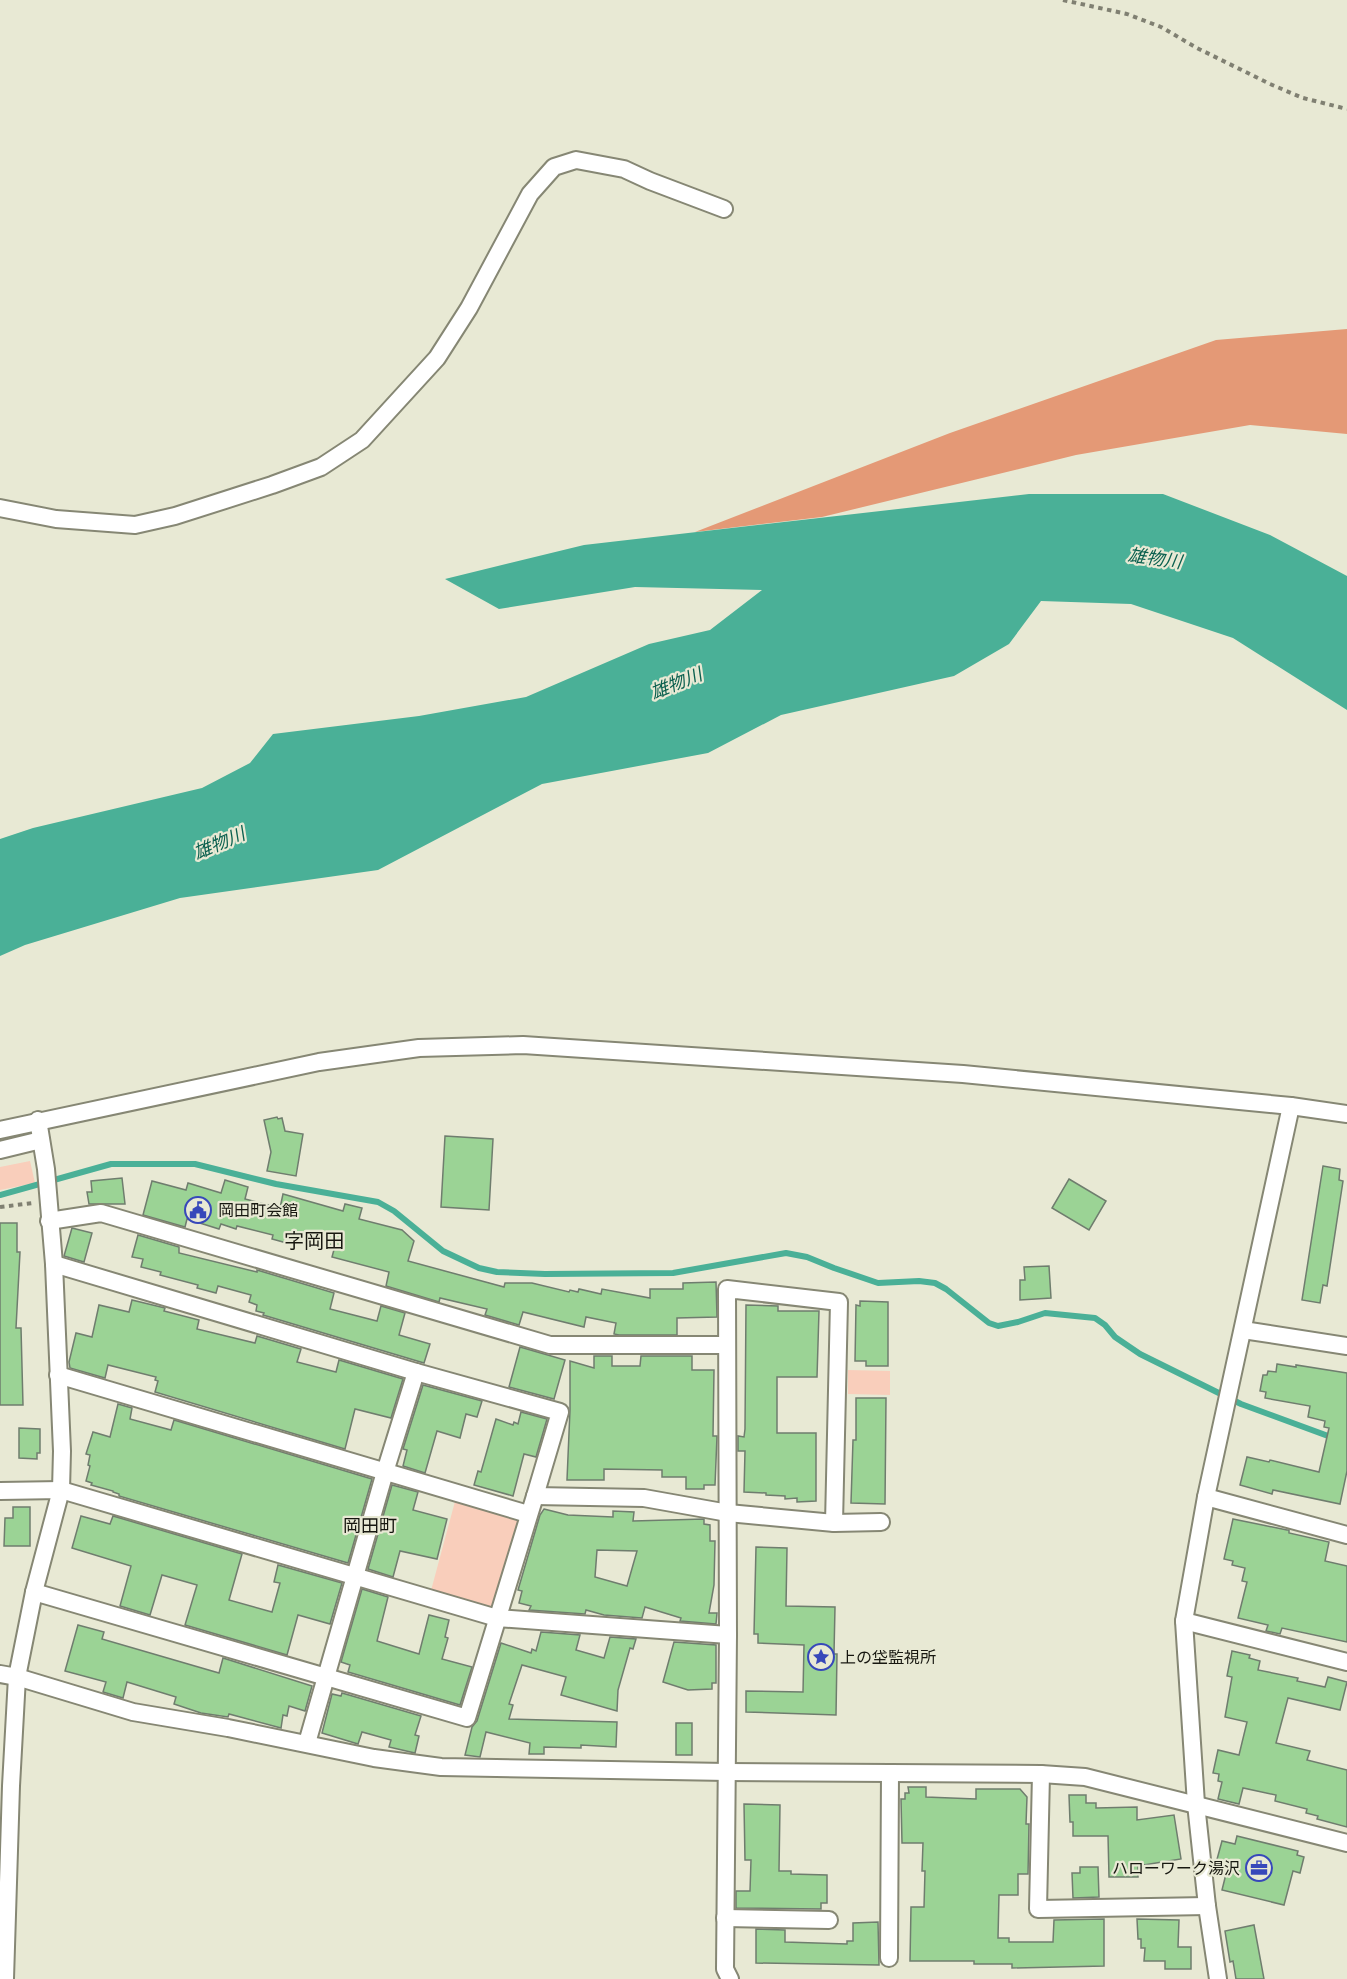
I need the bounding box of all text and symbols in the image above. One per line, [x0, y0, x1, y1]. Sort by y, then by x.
water label: 雄物川 [1127, 542, 1185, 574]
water label: 雄物川 [646, 661, 708, 705]
water label: 雄物川 [189, 820, 251, 865]
public building icon: 岡田町会館 [183, 1195, 213, 1225]
place label: 岡田町会館 [218, 1199, 298, 1222]
district label: 字岡田 [284, 1227, 344, 1255]
district label: 岡田町 [343, 1513, 397, 1538]
place icon: 上の垈監視所 [806, 1642, 836, 1672]
place label: 上の垈監視所 [840, 1646, 936, 1669]
office icon: ハローワーク湯沢 [1244, 1853, 1274, 1883]
place label: ハローワーク湯沢 [1112, 1857, 1240, 1880]

